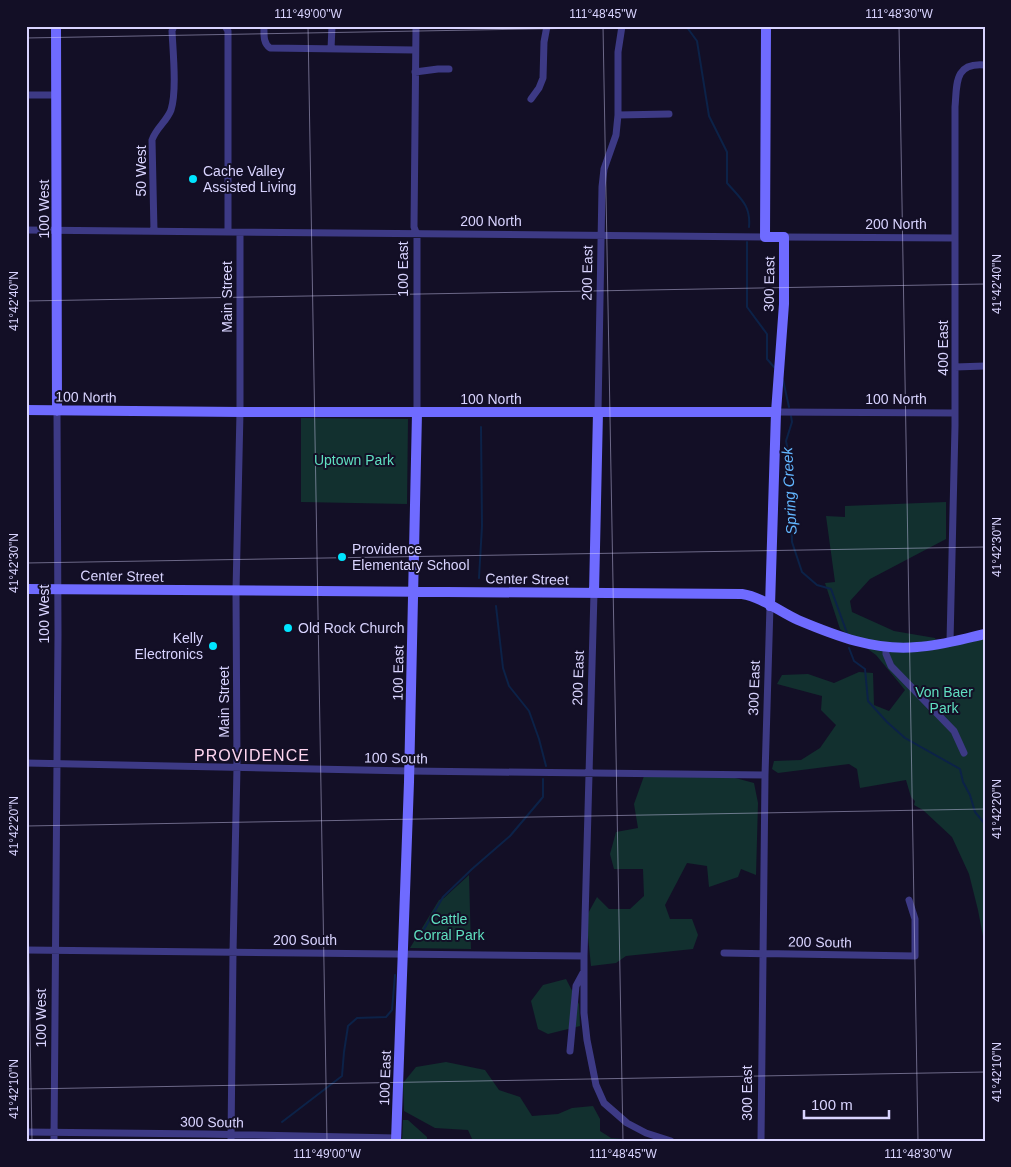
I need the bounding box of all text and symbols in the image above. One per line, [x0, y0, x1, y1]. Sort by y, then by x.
text: 111°49'00"W [274, 7, 342, 21]
text: 111°48'45"W [569, 7, 637, 21]
text: 111°48'30"W [865, 7, 933, 21]
street label: 50 West [133, 145, 149, 197]
place label: Cache Valley Assisted Living [203, 163, 296, 195]
marker: Cache Valley Assisted Living [187, 173, 199, 185]
street label: 100 West [36, 179, 52, 238]
street label: 200 North [460, 213, 522, 229]
street label: 200 North [865, 216, 927, 232]
street label: 100 East [395, 241, 411, 297]
street label: 200 East [579, 245, 595, 301]
text: 41°42'40"N [990, 254, 1004, 314]
street label: 300 East [761, 256, 777, 312]
street label: Main Street [219, 261, 235, 333]
text: 41°42'40"N [7, 271, 21, 331]
street label: 400 East [935, 320, 951, 376]
street label: 100 North [55, 388, 117, 406]
street label: 100 North [460, 391, 522, 407]
street label: 100 North [865, 391, 927, 407]
water label: Spring Creek [778, 445, 800, 535]
park label: Uptown Park [314, 452, 395, 468]
text: 41°42'30"N [990, 517, 1004, 577]
text: 41°42'30"N [7, 533, 21, 593]
place label: Providence Elementary School [352, 541, 470, 573]
marker: Providence Elementary School [336, 551, 348, 563]
street label: Center Street [80, 567, 164, 585]
street label: Center Street [485, 570, 569, 588]
street label: 100 West [36, 584, 52, 643]
place label: Old Rock Church [298, 620, 405, 636]
marker: Old Rock Church [282, 622, 294, 634]
place label: Kelly Electronics [135, 630, 203, 662]
marker: Kelly Electronics [207, 640, 219, 652]
street label: 100 East [390, 645, 406, 701]
street label: 200 East [569, 650, 587, 706]
street label: 300 East [745, 660, 763, 716]
street label: Main Street [216, 666, 232, 738]
park label: Von Baer Park [915, 684, 973, 716]
district label: PROVIDENCE [194, 747, 310, 764]
street label: 100 South [364, 749, 428, 767]
text: 41°42'20"N [990, 779, 1004, 839]
text: 41°42'20"N [7, 796, 21, 856]
park label: Cattle Corral Park [414, 911, 485, 943]
street label: 200 South [273, 932, 337, 948]
street label: 200 South [788, 933, 852, 951]
street label: 100 West [33, 988, 49, 1047]
text: 41°42'10"N [990, 1042, 1004, 1102]
street label: 100 East [376, 1050, 394, 1106]
text: 41°42'10"N [7, 1059, 21, 1119]
street label: 300 East [739, 1065, 755, 1121]
scale bar [804, 1087, 888, 1119]
text: 100 m [811, 1096, 853, 1113]
street label: 300 South [180, 1113, 244, 1131]
text: 111°49'00"W [293, 1147, 361, 1161]
text: 111°48'45"W [589, 1147, 657, 1161]
text: 111°48'30"W [884, 1147, 952, 1161]

